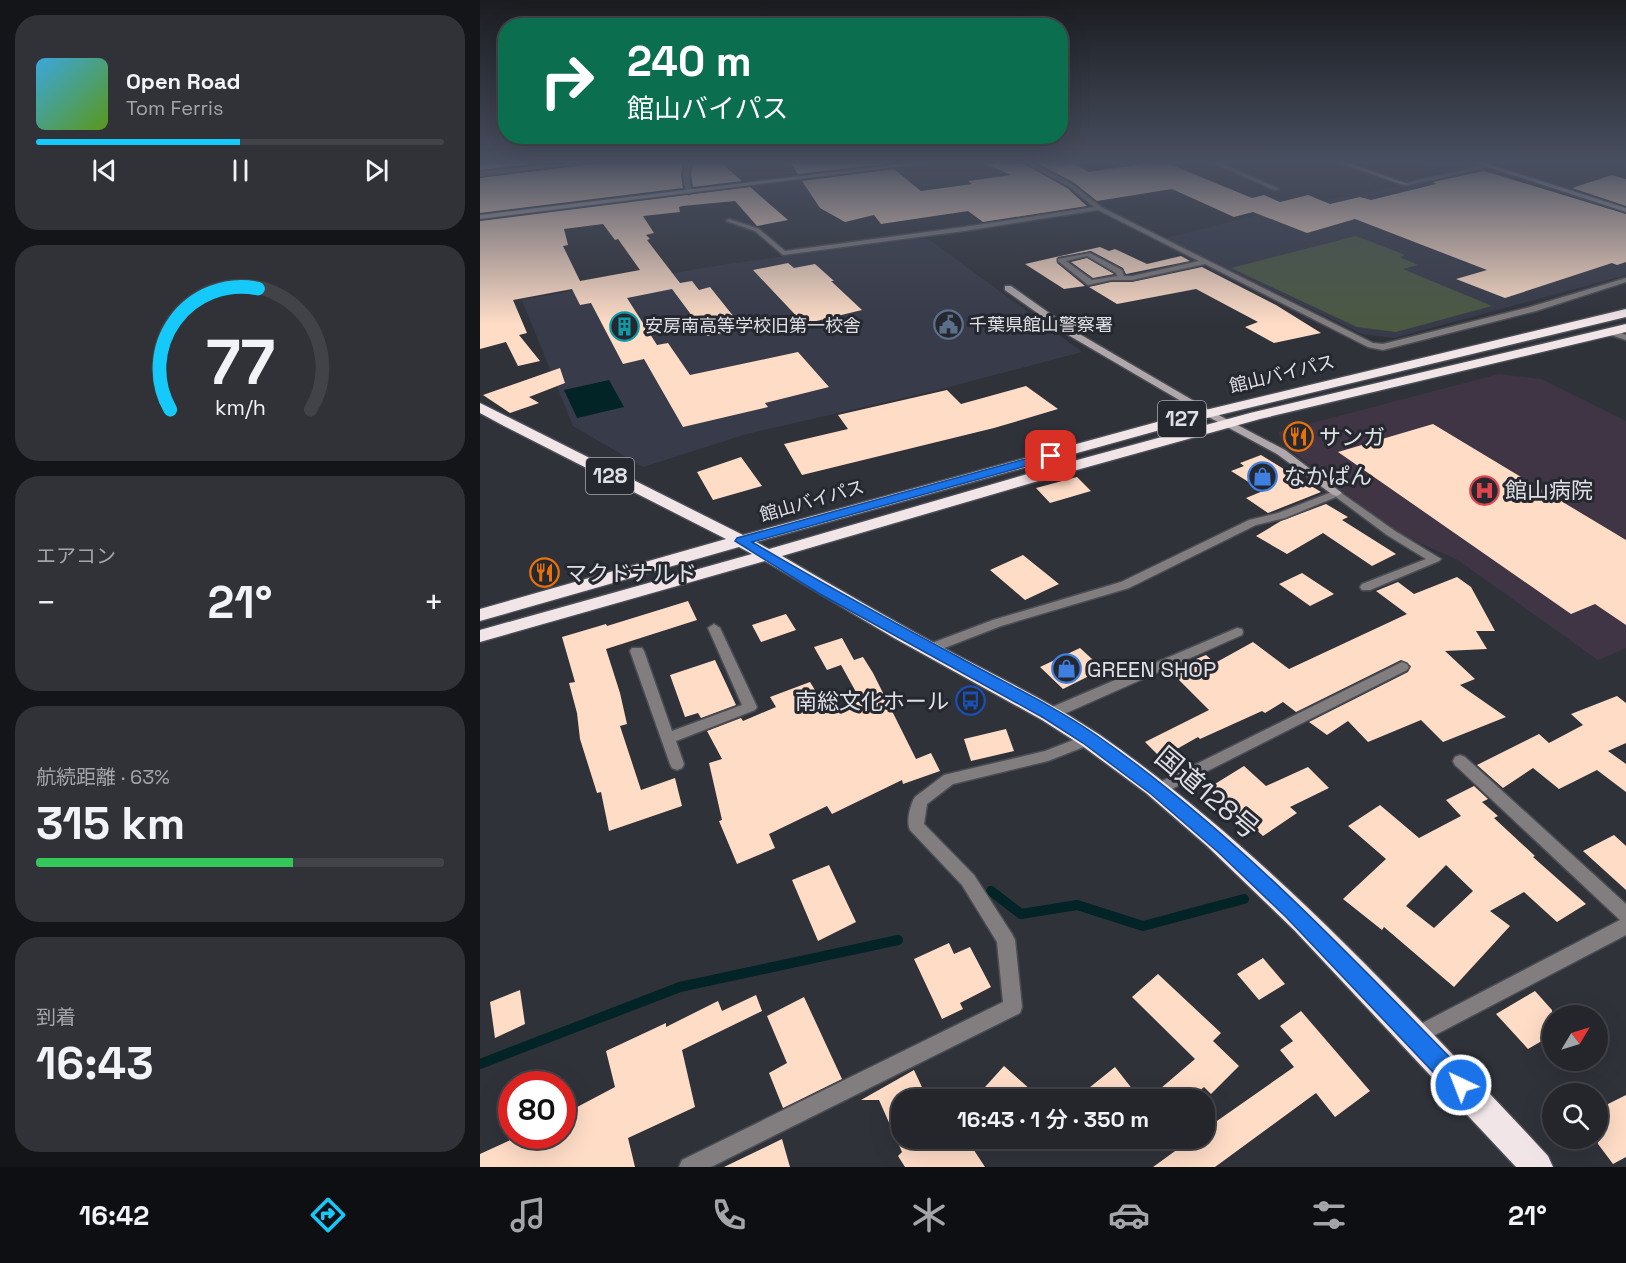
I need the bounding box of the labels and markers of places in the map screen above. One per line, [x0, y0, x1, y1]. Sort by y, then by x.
public building icon: 千葉県館山警察署 [932, 309, 964, 341]
building icon: 安房南高等学校旧第一校舎 [608, 310, 640, 342]
place label: 千葉県館山警察署 [969, 313, 1113, 336]
place label: 安房南高等学校旧第一校舎 [645, 314, 861, 337]
restaurant icon: サンガ [1282, 421, 1314, 453]
place label: サンガ [1319, 423, 1385, 451]
pin [1025, 430, 1076, 481]
shop icon: なかぱん [1247, 460, 1279, 492]
place label: なかぱん [1284, 462, 1372, 490]
hospital icon: 館山病院 [1468, 474, 1500, 506]
place label: 館山病院 [1505, 476, 1593, 504]
restaurant icon: マクドナルド [528, 557, 560, 589]
place label: マクドナルド [565, 559, 697, 587]
shop icon: GREEN SHOP [1050, 653, 1082, 685]
place label: GREEN SHOP [1087, 655, 1216, 683]
bus stop icon: 南総文化ホール [954, 685, 986, 717]
place label: 南総文化ホール [795, 687, 949, 715]

